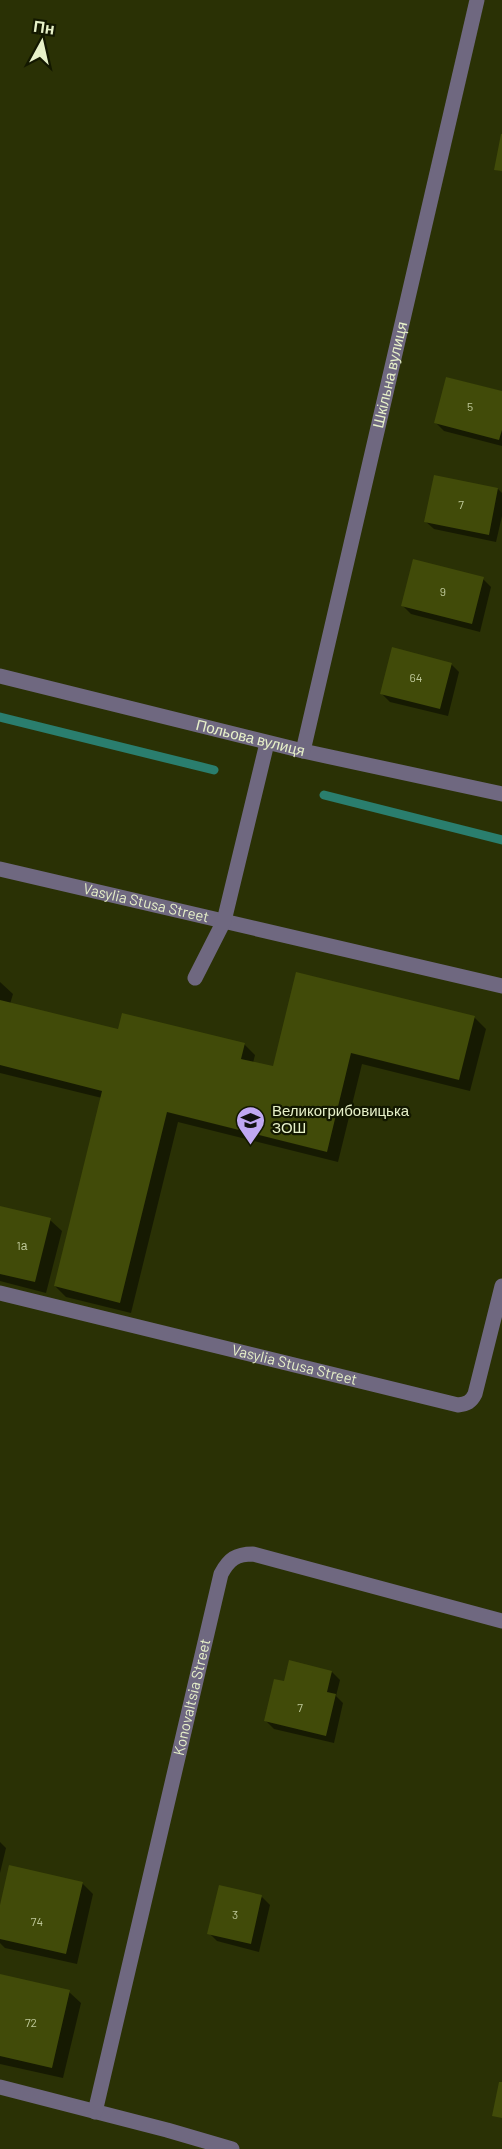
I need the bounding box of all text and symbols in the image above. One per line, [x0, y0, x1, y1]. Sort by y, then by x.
north arrow [12, 12, 72, 72]
text: Пн [32, 16, 56, 38]
street label: Шкільна вулиця [368, 320, 410, 430]
house number: 5 [467, 399, 473, 413]
house number: 7 [458, 497, 464, 511]
house number: 9 [440, 584, 446, 598]
house number: 64 [410, 670, 422, 684]
street label: Польова вулиця [194, 715, 307, 759]
street label: Vasylia Stusa Street [82, 879, 211, 925]
place label: Великогрибовицька ЗОШ [272, 1101, 410, 1136]
school or university icon: Великогрибовицька ЗОШ [235, 1104, 267, 1146]
house number: 1а [17, 1238, 28, 1252]
street label: Vasylia Stusa Street [230, 1340, 359, 1388]
street label: Konovaltsia Street [169, 1637, 214, 1757]
house number: 7 [297, 1700, 303, 1714]
house number: 3 [232, 1907, 238, 1921]
house number: 74 [31, 1914, 43, 1928]
house number: 72 [25, 2015, 37, 2029]

